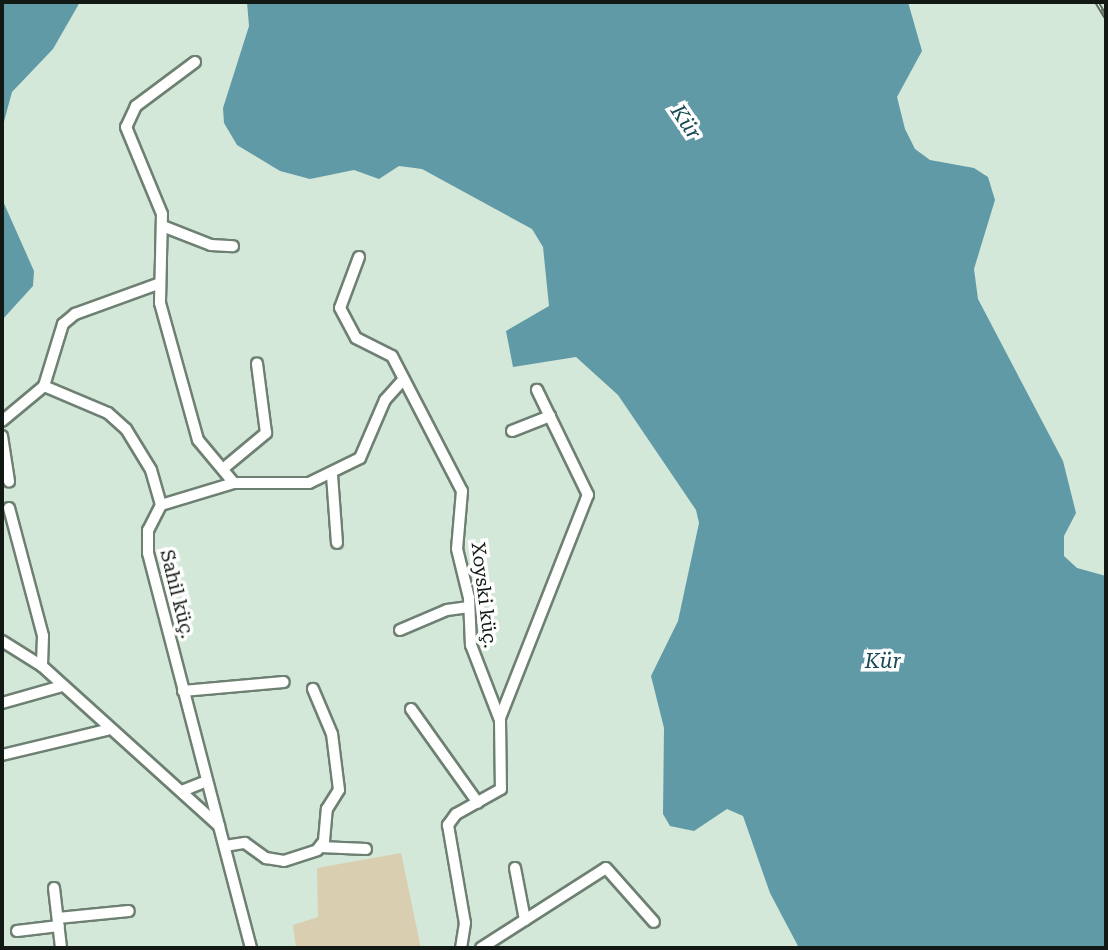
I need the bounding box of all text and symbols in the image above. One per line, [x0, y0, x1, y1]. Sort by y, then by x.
water label: Kür [665, 100, 707, 144]
street label: Xoyski küç. [466, 541, 502, 649]
street label: Sahil küç. [155, 547, 199, 641]
water label: Kür [865, 648, 901, 674]

